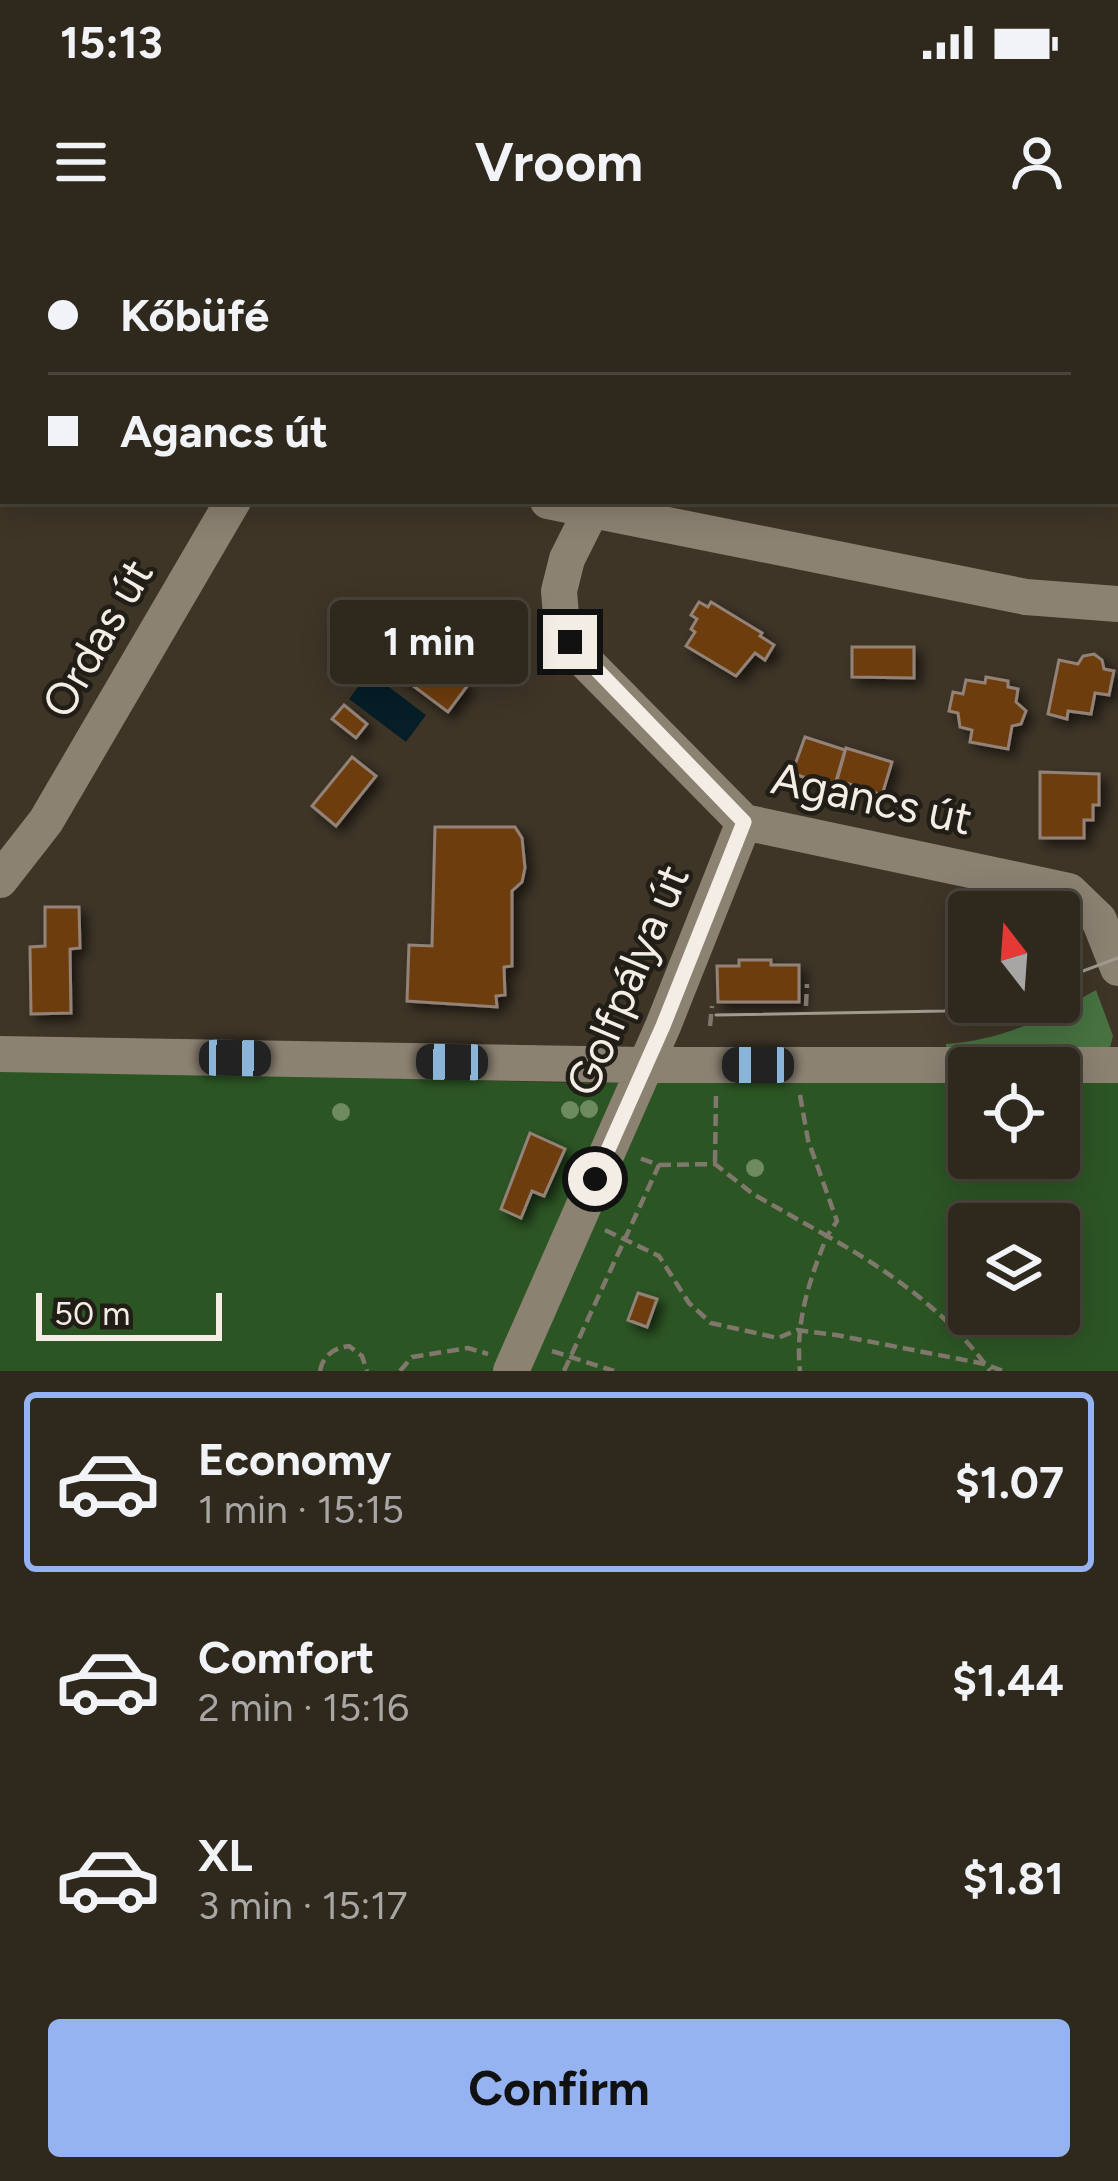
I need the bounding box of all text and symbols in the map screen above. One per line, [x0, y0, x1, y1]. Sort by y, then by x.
text: 15:13 [60, 15, 163, 69]
icon: menu [48, 129, 114, 195]
icon: person [1004, 129, 1070, 195]
text: Vroom [475, 130, 643, 195]
text: Kőbüfé [120, 288, 269, 342]
text: Agancs út [120, 404, 328, 458]
street label: Ordas út [30, 549, 164, 727]
callout: 1 min [330, 600, 528, 684]
route end [543, 615, 597, 669]
text: 1 min [383, 618, 475, 665]
street label: Agancs út [767, 750, 977, 846]
street label: Golfpálya út [554, 856, 700, 1104]
north arrow [948, 891, 1080, 1023]
map controls [948, 891, 1080, 1335]
car [199, 1039, 271, 1077]
car [416, 1043, 488, 1081]
car [722, 1047, 794, 1083]
button: locate [948, 1047, 1080, 1179]
route start [568, 1152, 622, 1206]
button: layers [948, 1203, 1080, 1335]
scale bar [36, 1287, 222, 1340]
text: 50 m [54, 1294, 130, 1333]
icon: car [54, 1428, 162, 1536]
text: Economy [198, 1432, 391, 1486]
text: $1.07 [955, 1455, 1064, 1509]
text: 1 min · 15:15 [198, 1486, 404, 1533]
icon: car [54, 1626, 162, 1734]
text: Comfort [198, 1630, 374, 1684]
text: $1.44 [952, 1653, 1064, 1707]
text: 2 min · 15:16 [198, 1684, 409, 1731]
icon: car [54, 1824, 162, 1932]
text: XL [198, 1828, 253, 1882]
text: $1.81 [962, 1851, 1064, 1905]
text: 3 min · 15:17 [198, 1882, 407, 1929]
button: Confirm [48, 2019, 1070, 2157]

